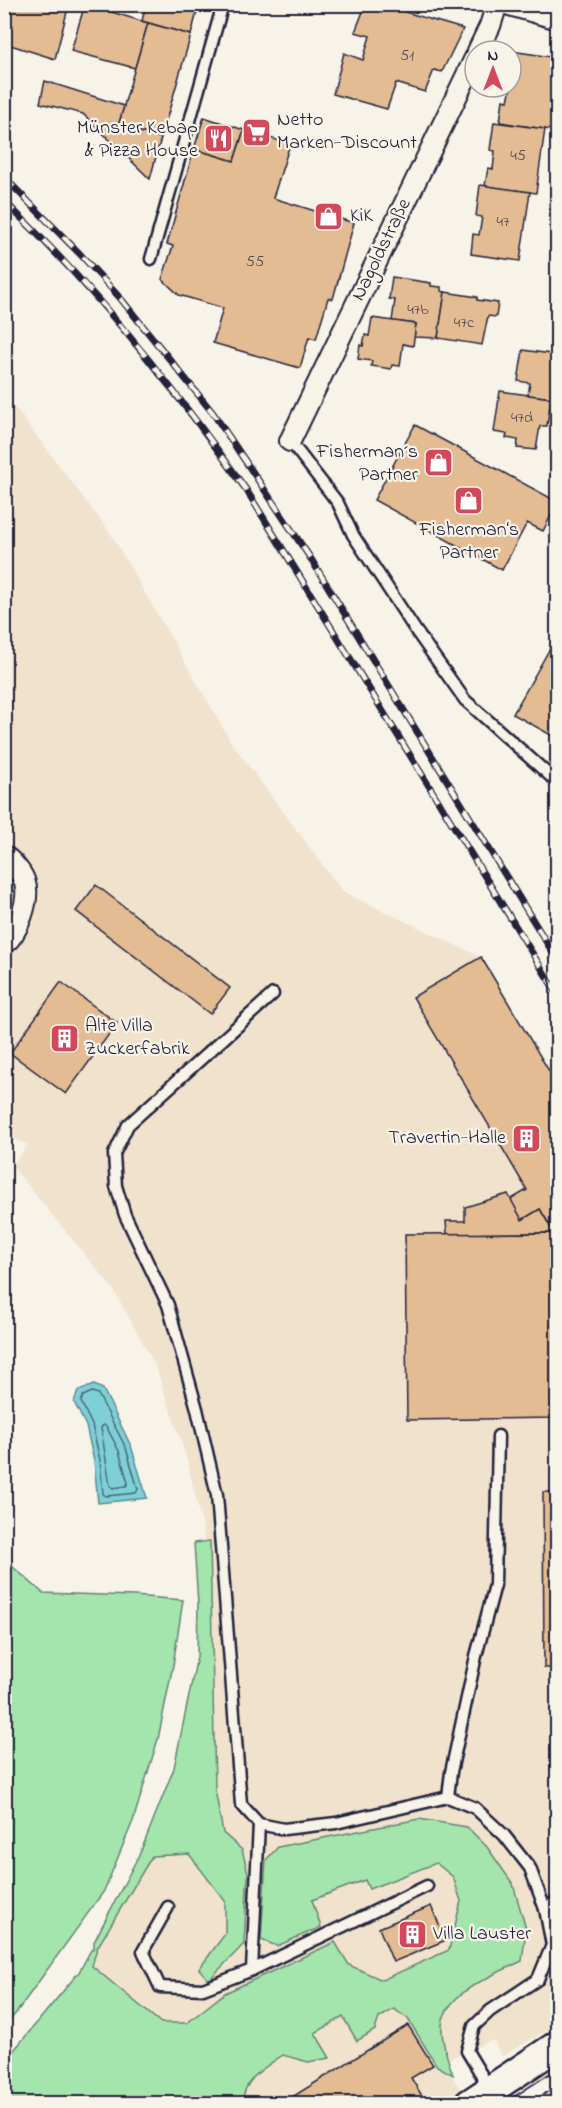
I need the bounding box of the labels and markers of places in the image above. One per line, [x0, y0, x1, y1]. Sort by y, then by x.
place label: Netto Marken-Discount [277, 106, 417, 158]
place label: Münster Kebap & Pizza House [77, 114, 198, 166]
supermarket icon: Netto Marken-Discount [240, 116, 272, 148]
restaurant icon: Münster Kebap & Pizza House [203, 123, 235, 155]
shop icon: KiK [313, 200, 345, 232]
place label: KiK [350, 202, 373, 231]
place label: Fisherman´s Partner [316, 438, 419, 490]
shop icon: Fisherman´s Partner [423, 447, 455, 479]
shop icon: Fisherman‘s Partner [453, 484, 485, 516]
place label: Fisherman‘s Partner [418, 516, 519, 568]
place label: Alte Villa Zuckerfabrik [85, 1012, 190, 1064]
building icon: Alte Villa Zuckerfabrik [48, 1022, 80, 1054]
building icon: Travertin-Halle [511, 1122, 543, 1154]
place label: Travertin-Halle [388, 1124, 506, 1153]
building icon: Villa Lauster [396, 1918, 428, 1950]
place label: Villa Lauster [432, 1920, 532, 1949]

